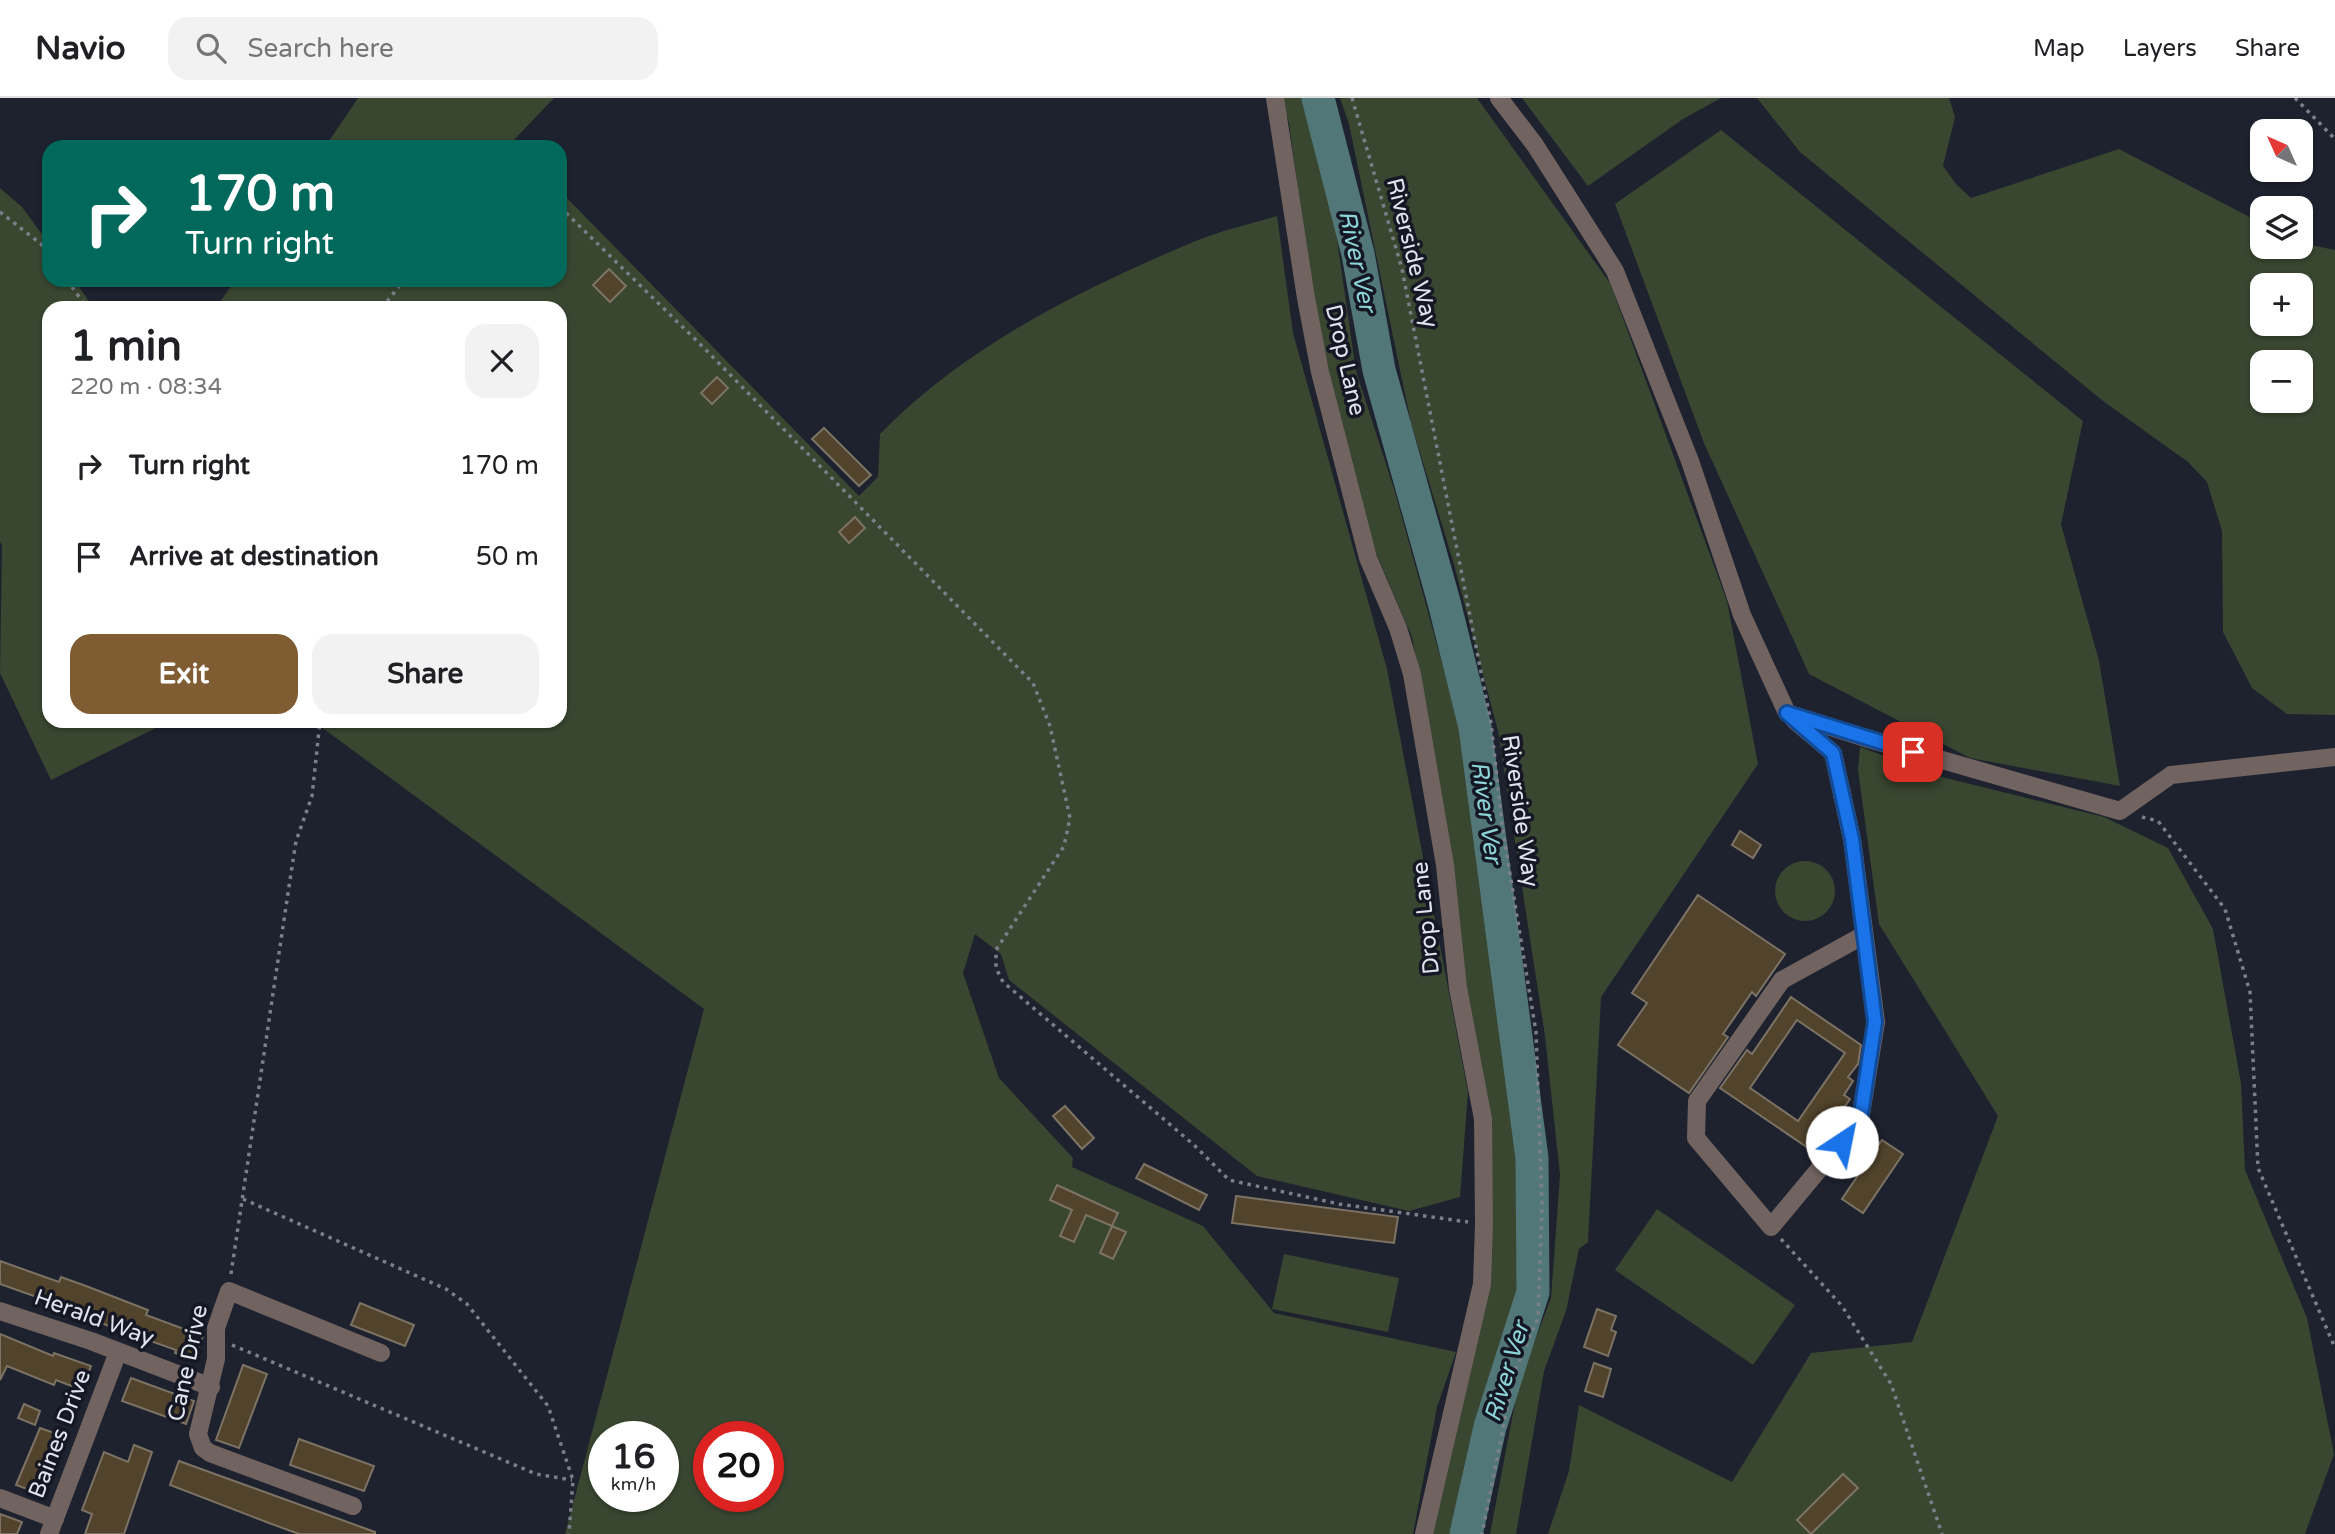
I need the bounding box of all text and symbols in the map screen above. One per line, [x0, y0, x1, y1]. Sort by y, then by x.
search box [168, 17, 658, 80]
text: Navio [35, 29, 126, 68]
icon: search [192, 29, 230, 67]
text: Search here [248, 33, 394, 64]
text: Map [2033, 34, 2085, 63]
text: Layers [2123, 34, 2197, 63]
text: Share [2235, 34, 2300, 63]
north arrow [2250, 119, 2314, 182]
map controls [2250, 119, 2313, 413]
text: 170 m [185, 165, 335, 224]
icon: right [70, 168, 161, 259]
street label: Riverside Way [1380, 175, 1444, 331]
button: layers [2250, 196, 2313, 259]
water label: River Ver [1332, 208, 1382, 317]
text: Turn right [185, 225, 334, 263]
button: + [2250, 273, 2313, 336]
street label: Drop Lane [1319, 302, 1371, 418]
text: 1 min [70, 321, 182, 372]
button: close [465, 324, 539, 398]
button: − [2250, 350, 2313, 413]
text: 220 m · 08:34 [70, 373, 222, 401]
icon: right [70, 447, 108, 485]
text: Turn right [129, 450, 250, 481]
text: 170 m [459, 450, 539, 481]
icon: arrive [70, 538, 108, 576]
text: Arrive at destination [129, 541, 379, 572]
text: 50 m [476, 541, 539, 572]
button: Exit [70, 634, 298, 714]
button: Share [312, 634, 539, 714]
pin [1883, 722, 1943, 782]
street label: Riverside Way [1495, 733, 1545, 889]
icon: arrive [1894, 733, 1932, 771]
water label: River Ver [1464, 759, 1508, 868]
street label: Drop Lane [1406, 860, 1446, 976]
position arrow [1805, 1105, 1879, 1179]
street label: Herald Way [30, 1283, 158, 1353]
street label: Cane Drive [162, 1302, 214, 1424]
water label: River Ver [1478, 1316, 1537, 1425]
street label: Baines Drive [23, 1366, 97, 1502]
speed limit sign: 20 [693, 1421, 784, 1512]
text: 16 [612, 1436, 655, 1478]
text: km/h [611, 1473, 656, 1495]

